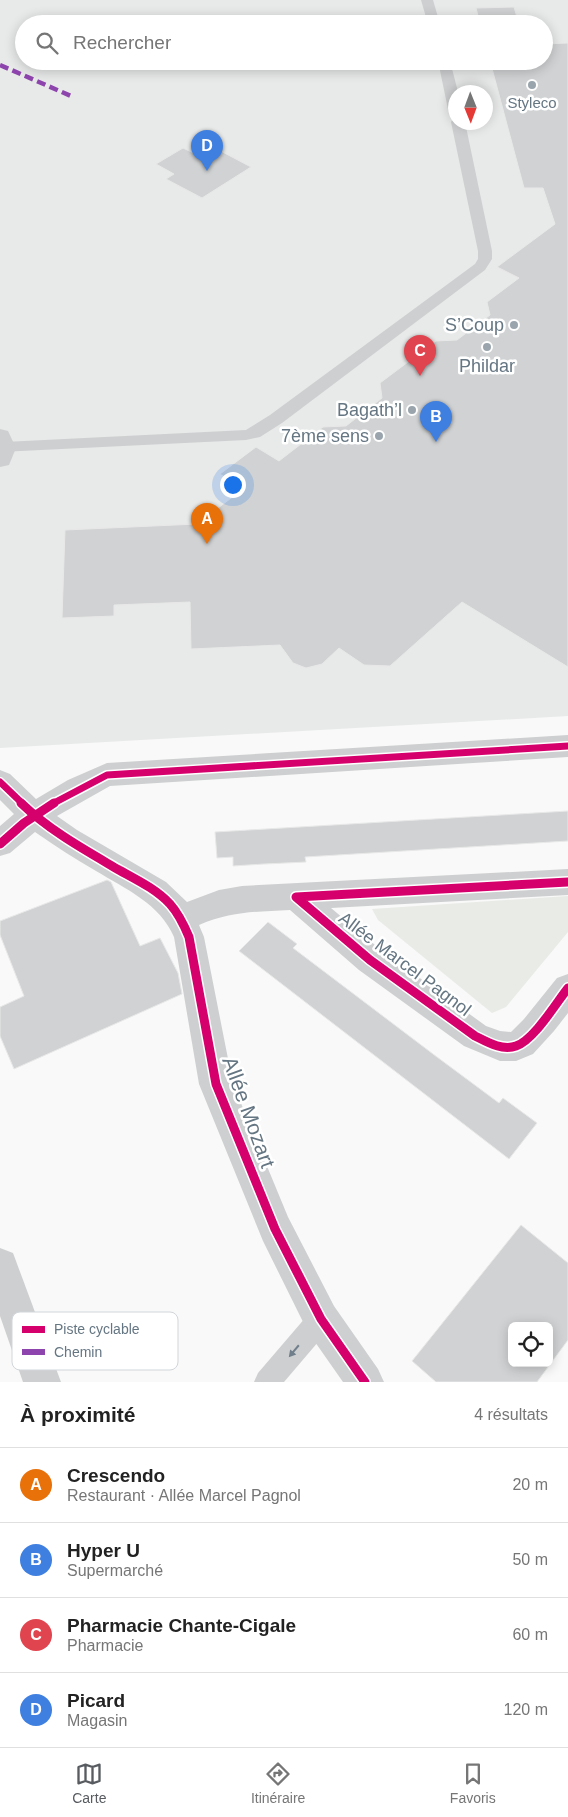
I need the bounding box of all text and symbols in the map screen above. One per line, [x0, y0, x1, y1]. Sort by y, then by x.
search box [15, 15, 553, 70]
icon: search [33, 29, 61, 57]
text: Rechercher [73, 32, 171, 53]
marker: Styleco [526, 79, 538, 91]
north arrow [448, 85, 493, 130]
place label: Styleco [507, 94, 557, 111]
pin: D [191, 130, 223, 171]
place label: S’Coup [445, 315, 504, 335]
marker: S’Coup [508, 319, 520, 331]
pin: C [404, 335, 436, 376]
marker: Phildar [481, 341, 493, 353]
place label: Phildar [459, 356, 515, 376]
place label: Bagath’l [337, 400, 402, 420]
pin: B [420, 401, 452, 442]
marker: Bagath’l [406, 404, 418, 416]
place label: 7ème sens [281, 426, 369, 446]
marker: 7ème sens [373, 430, 385, 442]
your location [220, 472, 246, 498]
pin: A [191, 503, 223, 544]
street label: Allée Marcel Pagnol [335, 908, 475, 1020]
street label: Allée Mozart [218, 1053, 280, 1171]
legend [12, 1312, 178, 1370]
text: Piste cyclable [54, 1321, 140, 1337]
map controls [508, 1322, 553, 1367]
button: locate [508, 1322, 553, 1367]
text: Chemin [54, 1344, 102, 1360]
one-way arrow [288, 1344, 300, 1356]
text: À proximité [20, 1403, 136, 1426]
text: 4 résultats [474, 1406, 548, 1423]
text: Crescendo [67, 1465, 165, 1486]
text: A [30, 1476, 42, 1493]
text: 20 m [512, 1476, 548, 1493]
text: Restaurant · Allée Marcel Pagnol [67, 1487, 301, 1504]
text: Hyper U [67, 1540, 140, 1561]
text: B [30, 1551, 42, 1568]
text: 50 m [512, 1551, 548, 1568]
text: Supermarché [67, 1562, 163, 1579]
text: Pharmacie Chante-Cigale [67, 1615, 296, 1636]
text: C [30, 1626, 42, 1643]
text: 60 m [512, 1626, 548, 1643]
text: Pharmacie [67, 1637, 143, 1654]
text: Picard [67, 1690, 125, 1711]
text: D [30, 1701, 42, 1718]
text: 120 m [504, 1701, 548, 1718]
text: Magasin [67, 1712, 127, 1729]
tab: Carte [72, 1760, 106, 1806]
tab: Itinéraire [251, 1760, 305, 1806]
tab: Favoris [450, 1760, 496, 1806]

